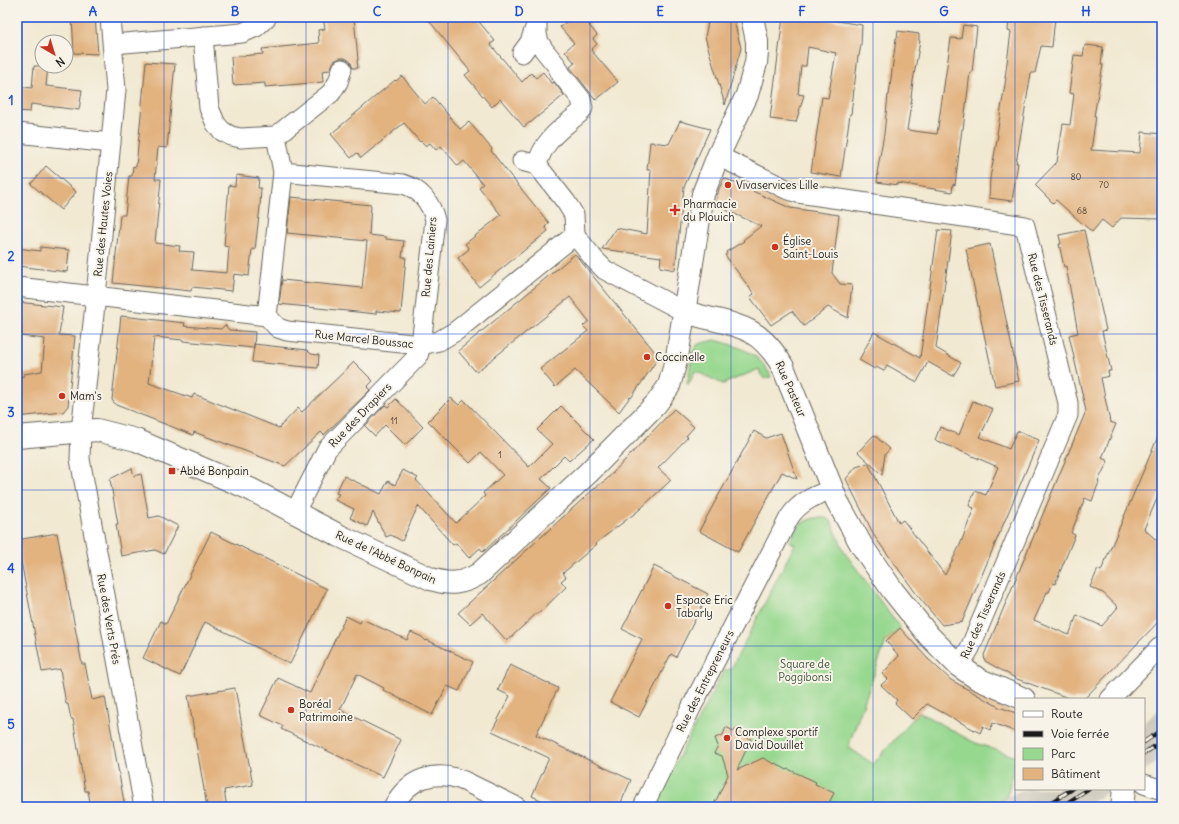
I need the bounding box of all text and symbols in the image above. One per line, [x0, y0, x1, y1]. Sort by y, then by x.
text: A [89, 3, 98, 20]
text: B [231, 3, 240, 20]
text: C [373, 3, 382, 20]
text: D [514, 3, 524, 20]
text: E [656, 3, 664, 20]
text: F [798, 3, 806, 20]
text: G [939, 3, 949, 20]
text: H [1081, 3, 1091, 20]
north arrow [34, 34, 74, 74]
text: N [53, 54, 67, 70]
text: 1 [8, 92, 14, 109]
street label: Rue des Hautes Voies [91, 171, 115, 277]
house number: 80 [1070, 171, 1082, 182]
place label: Vivaservices Lille [736, 178, 818, 192]
house number: 70 [1099, 179, 1109, 190]
marker: Vivaservices Lille [723, 180, 733, 190]
place label: Pharmacie du Plouich [683, 197, 737, 224]
marker: Pharmacie du Plouich [670, 205, 680, 215]
house number: 68 [1077, 205, 1087, 216]
street label: Rue des Lainiers [419, 216, 439, 298]
place label: Église Saint-Louis [783, 233, 838, 261]
marker: Église Saint-Louis [770, 242, 780, 252]
text: 2 [7, 248, 15, 265]
street label: Rue des Tisserands [1025, 251, 1061, 347]
street label: Rue Marcel Boussac [314, 327, 415, 351]
place label: Coccinelle [655, 350, 705, 364]
marker: Coccinelle [642, 352, 652, 362]
street label: Rue Pasteur [772, 359, 810, 420]
street label: Rue des Drapiers [326, 380, 394, 450]
place label: Mam's [70, 389, 102, 403]
marker: Mam's [57, 391, 67, 401]
text: 3 [7, 404, 15, 421]
house number: 11 [390, 415, 398, 426]
house number: 1 [498, 449, 502, 460]
place label: Abbé Bonpain [180, 464, 249, 478]
marker: Abbé Bonpain [167, 466, 177, 476]
street label: Rue de l'Abbé Bonpain [333, 527, 439, 587]
text: 4 [7, 560, 15, 577]
street label: Rue des Tisserands [957, 569, 1009, 661]
street label: Rue des Verts Prés [94, 573, 124, 665]
place label: Espace Eric Tabarly [676, 593, 733, 620]
marker: Espace Eric Tabarly [663, 601, 673, 611]
street label: Rue des Entrepreneurs [673, 628, 737, 734]
park label: Square de Poggibonsi [778, 657, 832, 684]
place label: Boréal Patrimoine [299, 697, 353, 724]
legend [1015, 698, 1145, 790]
marker: Boréal Patrimoine [286, 705, 296, 715]
text: Route [1051, 706, 1083, 721]
text: 5 [7, 716, 15, 733]
place label: Complexe sportif David Douillet [735, 725, 818, 752]
text: Voie ferrée [1051, 726, 1109, 741]
marker: Complexe sportif David Douillet [722, 733, 732, 743]
text: Parc [1051, 746, 1076, 761]
text: Bâtiment [1051, 766, 1100, 781]

